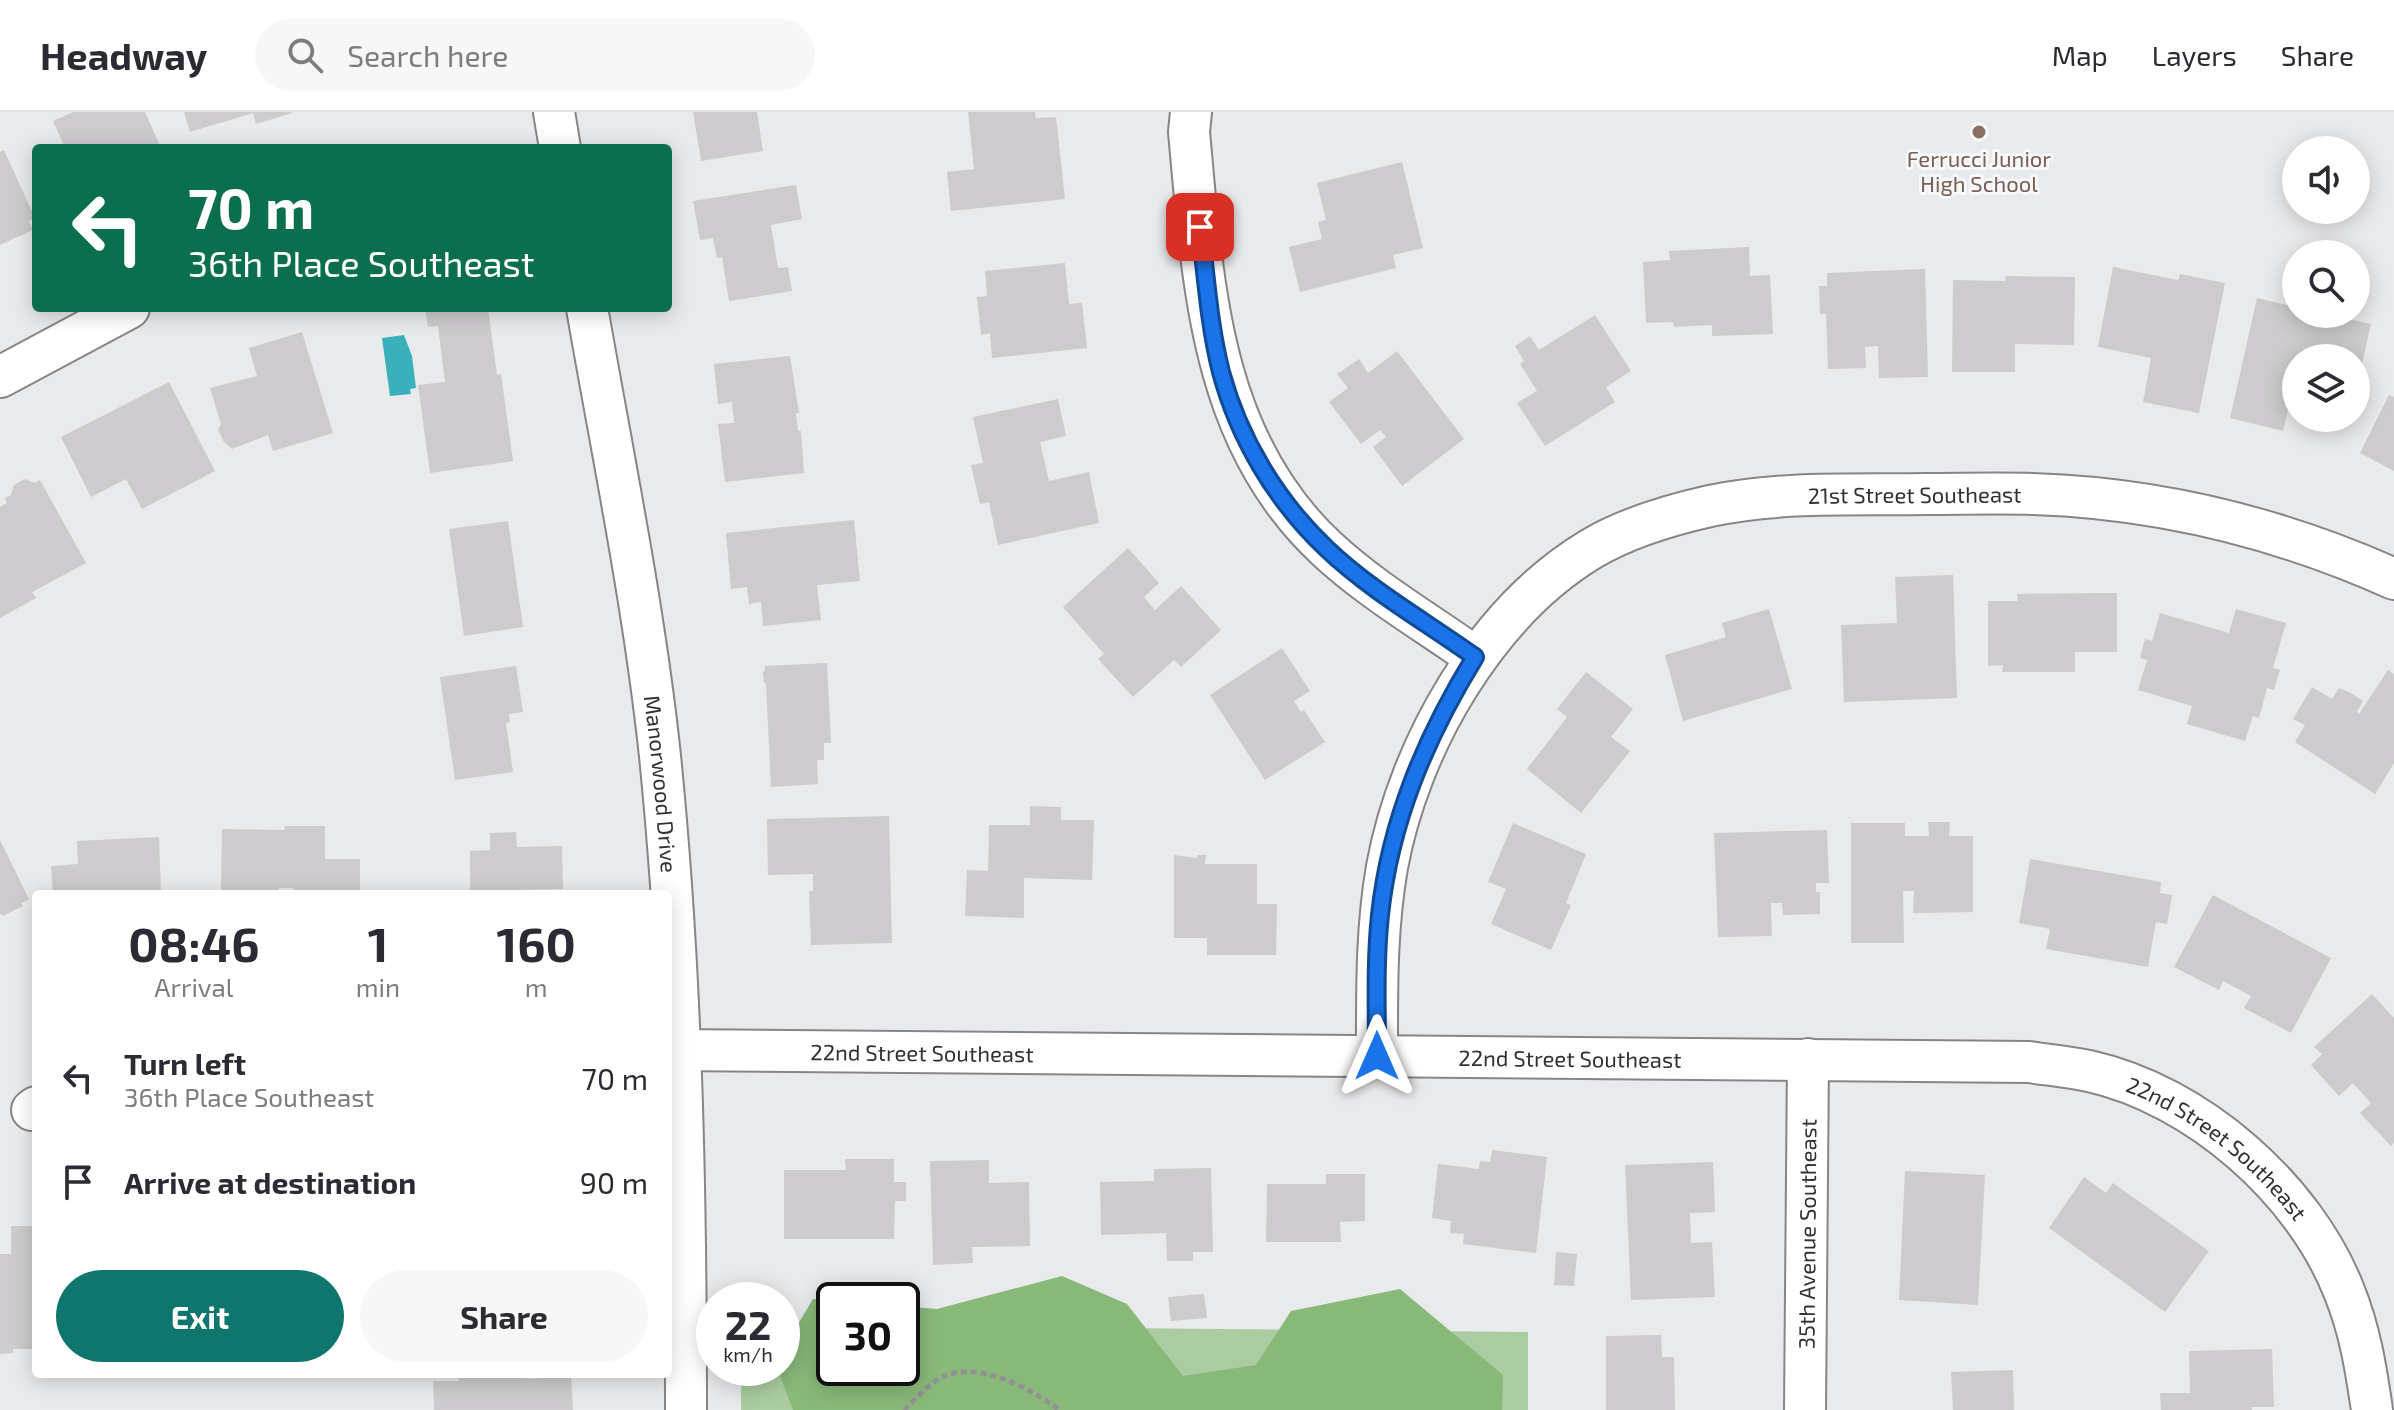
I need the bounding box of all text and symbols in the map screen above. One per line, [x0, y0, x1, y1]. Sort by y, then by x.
search box [255, 19, 815, 91]
text: Headway [40, 32, 207, 78]
icon: search [283, 33, 327, 77]
text: Search here [347, 37, 508, 73]
text: Map [2052, 38, 2108, 72]
text: Layers [2152, 38, 2237, 72]
text: Share [2281, 38, 2354, 72]
marker: Ferrucci Junior High School [1970, 123, 1988, 141]
map controls [2282, 136, 2370, 432]
button: sound [2282, 136, 2370, 224]
place label: Ferrucci Junior High School [1907, 145, 2051, 196]
text: 70 m [188, 173, 314, 240]
icon: left [56, 176, 160, 280]
pin [1166, 193, 1234, 261]
icon: arrive [1178, 205, 1222, 249]
button: search [2282, 240, 2370, 328]
text: 36th Place Southeast [188, 241, 535, 284]
button: layers [2282, 344, 2370, 432]
street label: 21st Street Southeast [1807, 481, 2022, 508]
street label: Manorwood Drive [640, 694, 683, 874]
text: 08:46 [128, 914, 260, 972]
text: 1 [368, 914, 388, 972]
text: 160 [496, 914, 576, 972]
text: Arrival [154, 971, 233, 1002]
text: min [356, 971, 400, 1002]
text: m [525, 971, 547, 1002]
position arrow [1335, 1014, 1419, 1098]
street label: 22nd Street Southeast [810, 1038, 1034, 1066]
street label: 22nd Street Southeast [1458, 1044, 1682, 1072]
text: Turn left [124, 1045, 246, 1081]
icon: left [56, 1056, 100, 1100]
text: 70 m [582, 1060, 648, 1096]
street label: 22nd Street Southeast [2123, 1070, 2313, 1225]
text: 36th Place Southeast [124, 1081, 374, 1112]
street label: 35th Avenue Southeast [1793, 1119, 1820, 1349]
icon: arrive [56, 1160, 100, 1204]
text: Arrive at destination [124, 1164, 416, 1200]
text: 90 m [580, 1164, 648, 1200]
button: Exit [56, 1270, 344, 1362]
button: Share [360, 1270, 648, 1362]
speed limit sign: 30 [816, 1282, 920, 1386]
text: 22 [725, 1300, 771, 1348]
text: km/h [723, 1342, 773, 1366]

